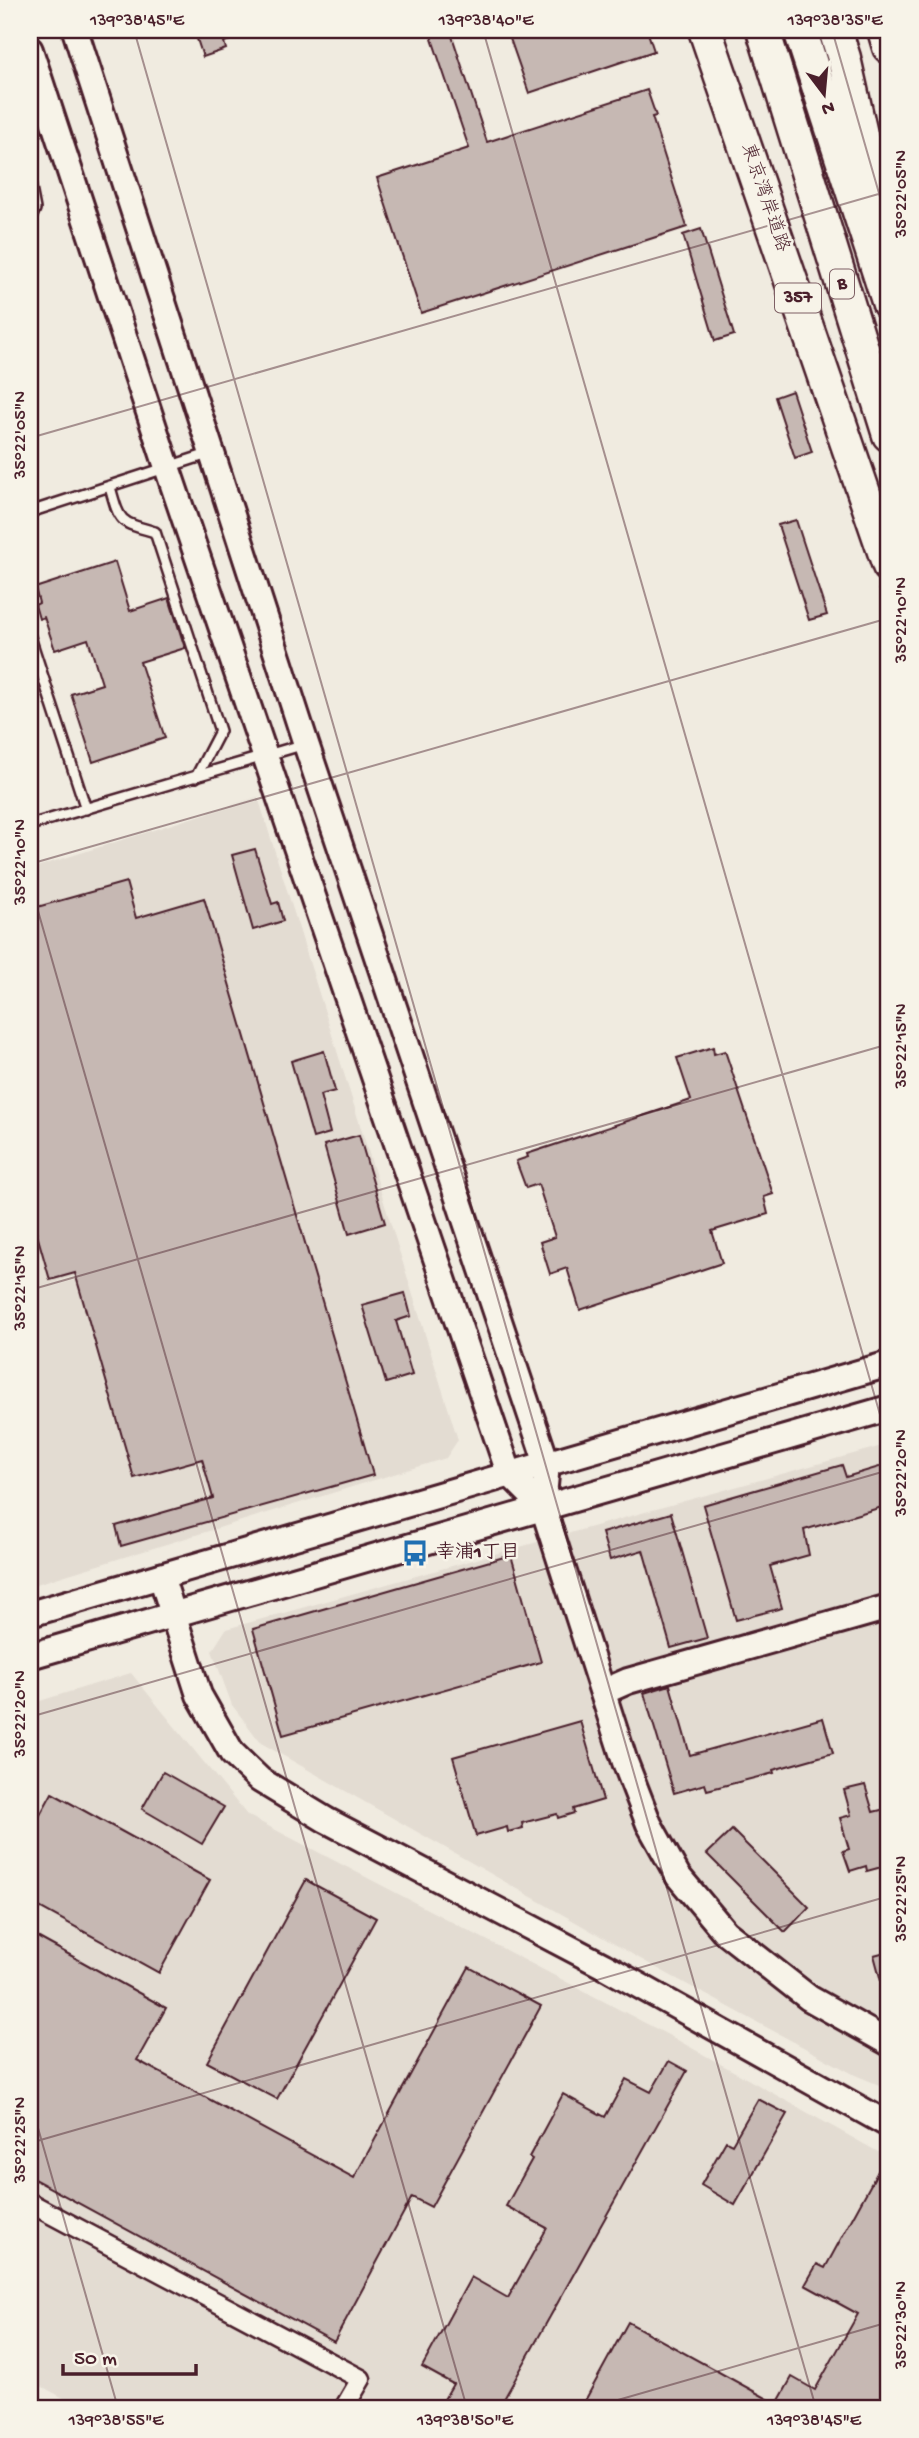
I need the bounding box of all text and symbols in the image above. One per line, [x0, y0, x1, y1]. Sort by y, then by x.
text: 139°38'45"E [89, 11, 185, 32]
text: 139°38'40"E [438, 11, 534, 32]
text: 139°38'35"E [786, 11, 883, 32]
north arrow [790, 60, 860, 130]
text: N [819, 94, 837, 120]
street label: 東京湾岸道路 [735, 140, 794, 256]
text: 35°22'05"N [892, 150, 913, 239]
road number: B [830, 270, 854, 298]
road number: 357 [775, 284, 821, 312]
text: 35°22'05"N [11, 391, 32, 480]
text: 35°22'10"N [892, 577, 913, 664]
text: 35°22'10"N [11, 819, 32, 906]
text: 35°22'15"N [892, 1003, 913, 1090]
text: 35°22'15"N [11, 1245, 32, 1332]
text: 35°22'20"N [892, 1429, 913, 1518]
bus stop icon: 幸浦1丁目 [400, 1538, 430, 1568]
place label: 幸浦1丁目 [436, 1541, 520, 1565]
text: 35°22'20"N [11, 1670, 32, 1759]
text: 35°22'25"N [892, 1856, 913, 1943]
text: 35°22'25"N [11, 2097, 32, 2184]
text: 35°22'30"N [892, 2281, 913, 2370]
scale bar [63, 2333, 196, 2377]
text: 50 m [74, 2348, 117, 2373]
text: 139°38'55"E [67, 2411, 164, 2432]
text: 139°38'50"E [416, 2411, 514, 2432]
text: 139°38'45"E [766, 2411, 862, 2432]

